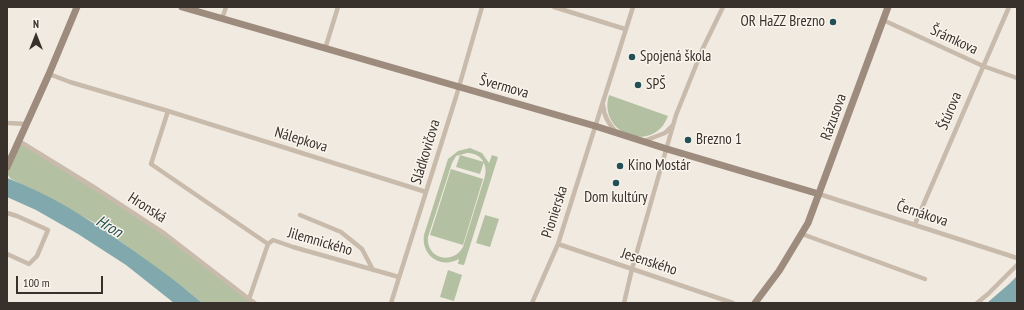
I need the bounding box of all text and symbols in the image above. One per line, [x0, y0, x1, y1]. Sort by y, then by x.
place label: OR HaZZ Brezno [741, 13, 825, 31]
north arrow [16, 16, 56, 56]
text: N [33, 17, 39, 31]
marker: OR HaZZ Brezno [828, 17, 838, 27]
street label: Šrámkova [927, 21, 981, 59]
place label: Spojená škola [640, 48, 711, 66]
marker: Spojená škola [627, 52, 637, 62]
street label: Švermova [477, 71, 531, 103]
place label: SPŠ [646, 76, 666, 94]
marker: SPŠ [633, 80, 643, 90]
street label: Štúrova [934, 89, 966, 133]
street label: Rázusova [817, 91, 851, 143]
street label: Sládkovičova [408, 117, 444, 187]
street label: Nálepkova [272, 123, 330, 157]
place label: Brezno 1 [696, 131, 742, 149]
marker: Brezno 1 [683, 135, 693, 145]
place label: Kino Mostár [628, 157, 690, 175]
marker: Kino Mostár [615, 161, 625, 171]
marker: Dom kultúry [611, 178, 621, 188]
street label: Pionierska [538, 184, 572, 240]
street label: Hronská [124, 189, 170, 227]
place label: Dom kultúry [584, 189, 648, 207]
street label: Černákova [894, 197, 950, 231]
water label: Hron [93, 212, 125, 242]
street label: Jilemnického [286, 224, 354, 260]
street label: Jesenského [619, 245, 679, 279]
scale bar [18, 268, 105, 294]
text: 100 m [23, 275, 50, 290]

